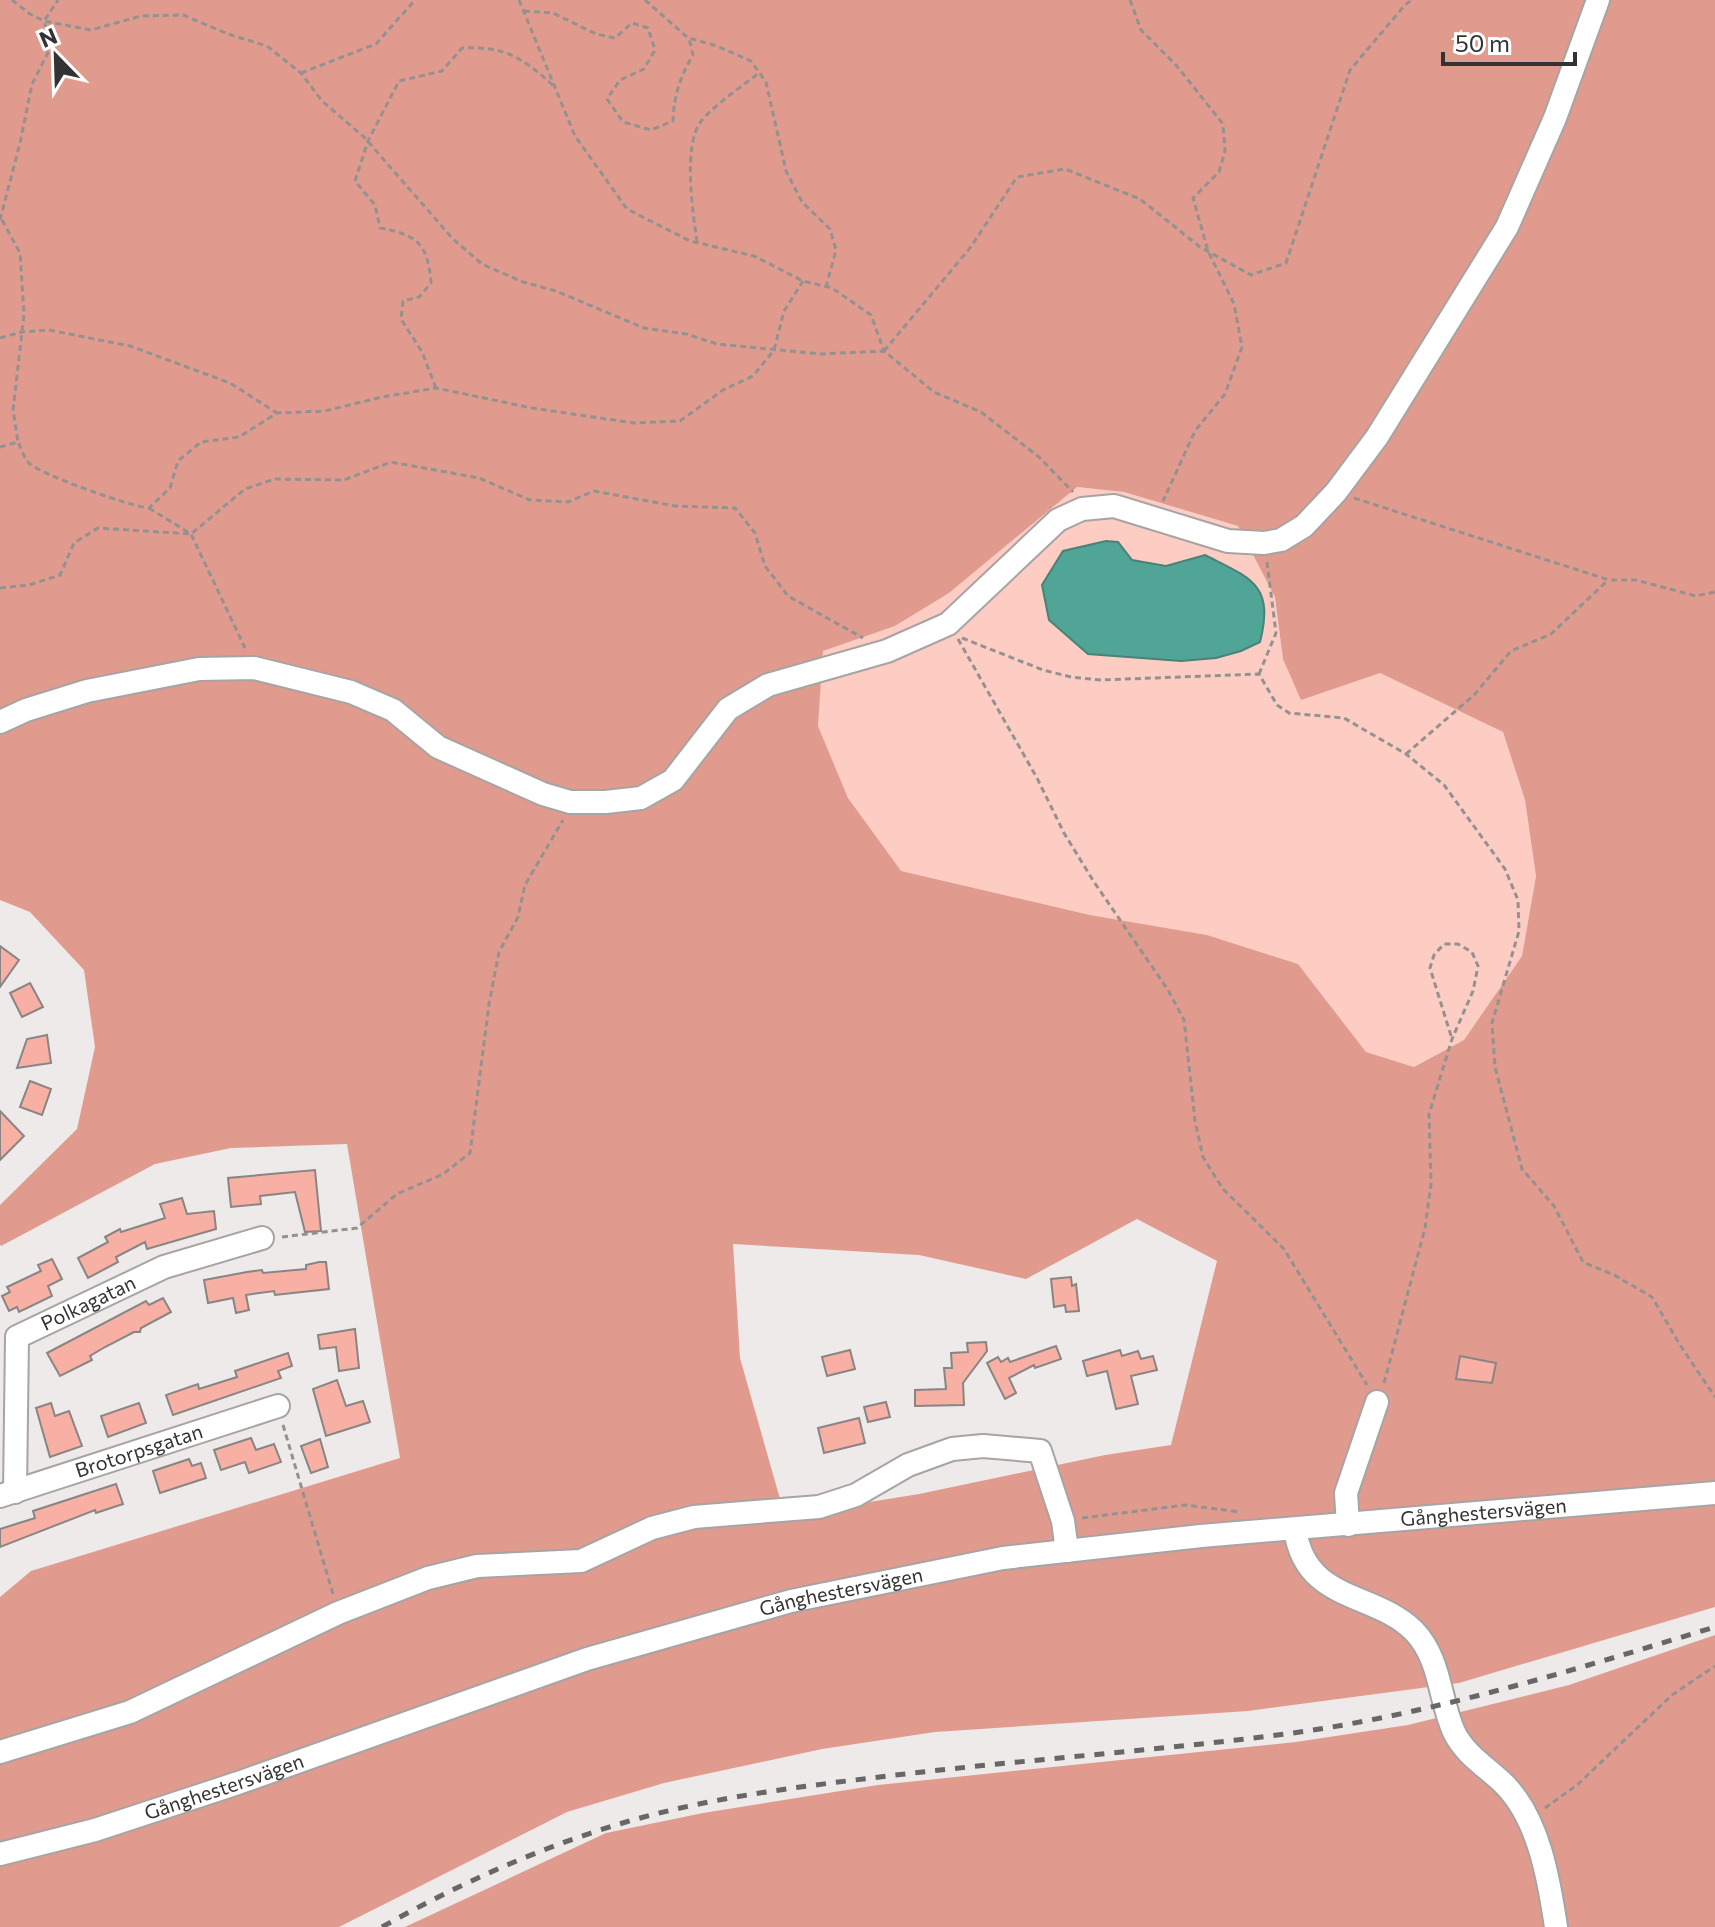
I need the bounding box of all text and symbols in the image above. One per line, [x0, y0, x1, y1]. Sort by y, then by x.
north arrow [16, 16, 96, 96]
scale bar [1443, 16, 1575, 66]
text: N [35, 21, 61, 53]
text: 50 m [1455, 28, 1510, 57]
street label: Polkagatan [37, 1269, 139, 1335]
street label: Brotorpsgatan [72, 1418, 205, 1482]
street label: Gånghestersvägen [1399, 1492, 1568, 1530]
street label: Gånghestersvägen [756, 1562, 925, 1620]
street label: Gånghestersvägen [141, 1748, 307, 1824]

